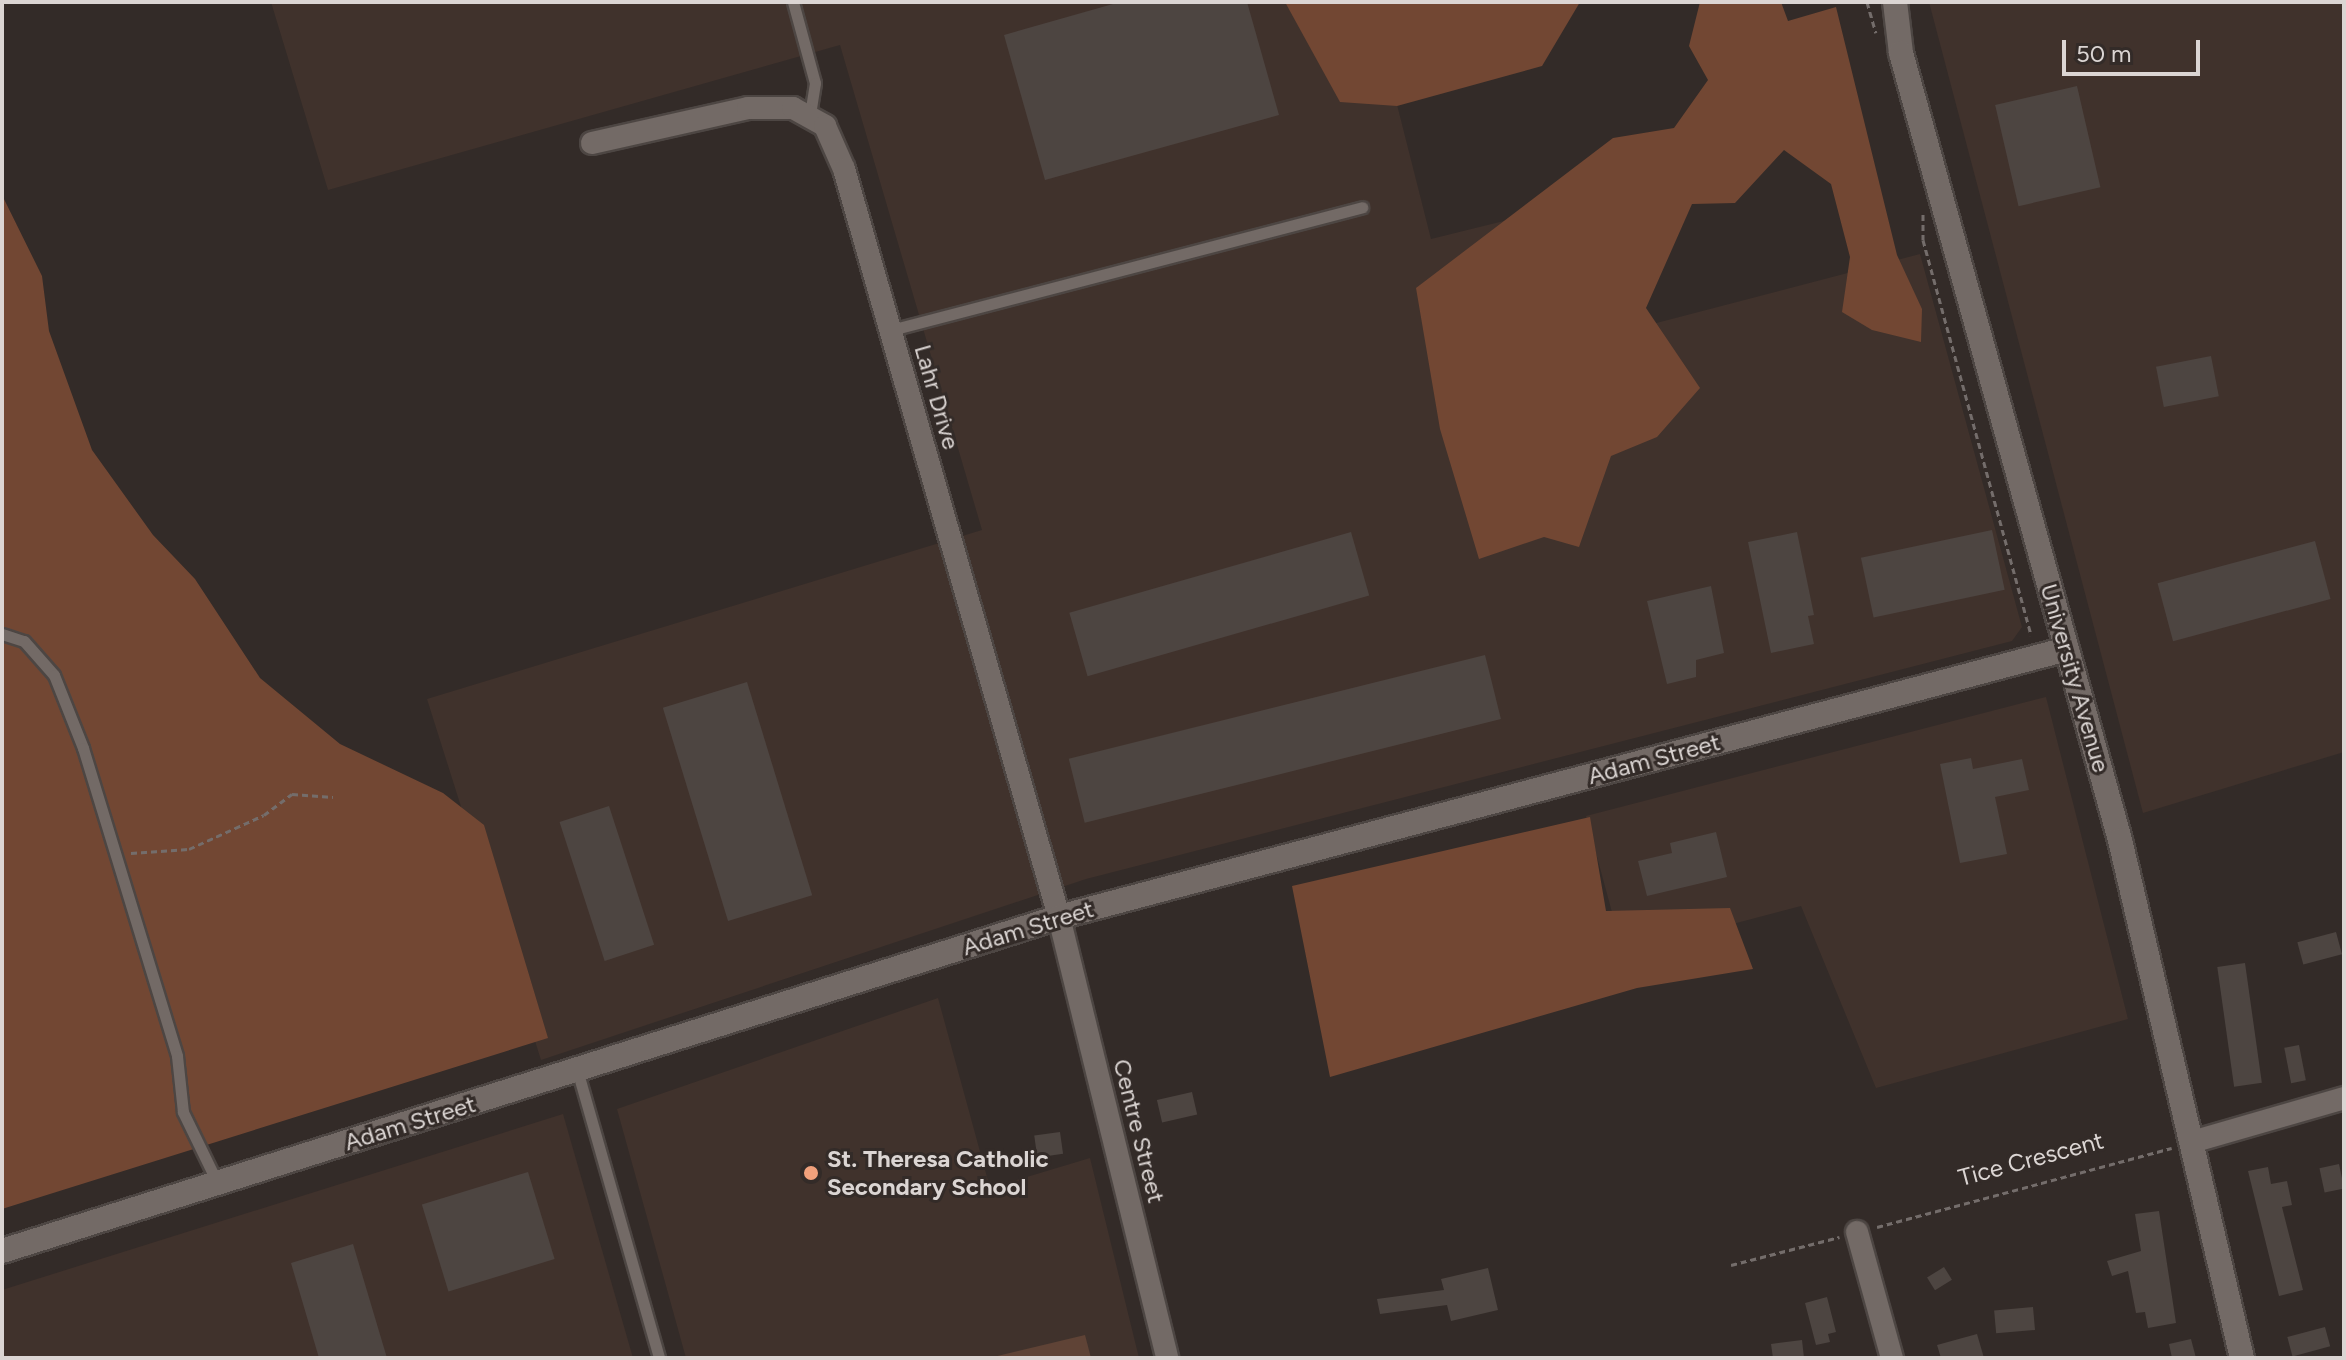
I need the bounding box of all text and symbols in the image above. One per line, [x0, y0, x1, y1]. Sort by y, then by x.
scale bar [2066, 24, 2204, 74]
text: 50 m [2076, 39, 2132, 68]
street label: Lahr Drive [908, 341, 966, 453]
street label: University Avenue [2034, 580, 2116, 776]
street label: Adam Street [1585, 727, 1723, 791]
street label: Adam Street [959, 894, 1097, 962]
street label: Centre Street [1107, 1056, 1171, 1206]
street label: Adam Street [341, 1089, 479, 1157]
street label: Tice Crescent [1955, 1126, 2107, 1192]
place label: St. Theresa Catholic Secondary School [827, 1145, 1049, 1201]
marker: St. Theresa Catholic Secondary School [802, 1164, 820, 1182]

